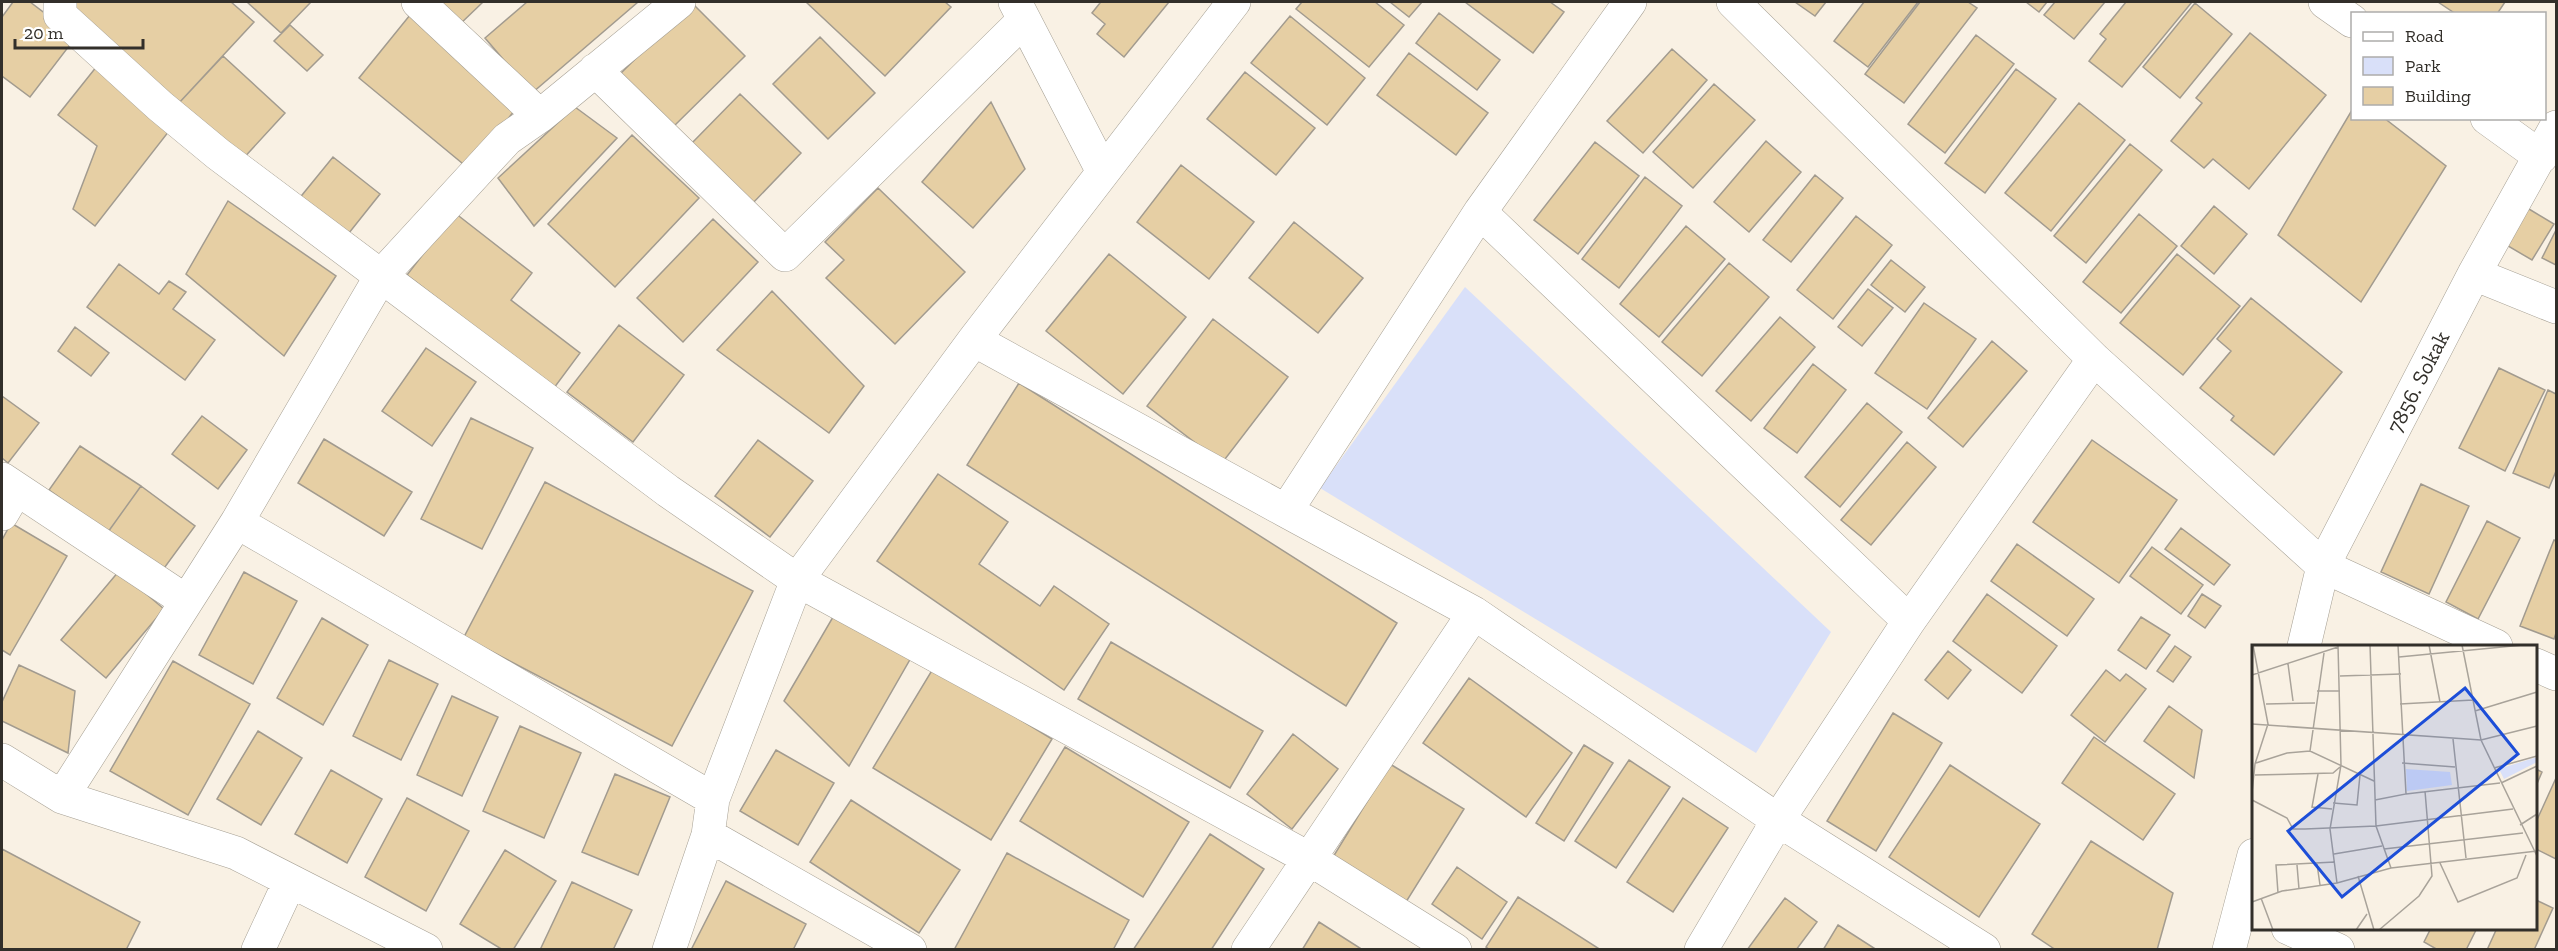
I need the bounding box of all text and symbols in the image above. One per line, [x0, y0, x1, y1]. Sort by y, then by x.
scale bar [15, 12, 142, 50]
legend [2351, 12, 2546, 120]
text: 20 m [24, 22, 64, 44]
text: Road [2405, 25, 2444, 47]
text: Park [2405, 55, 2441, 77]
text: Building [2405, 85, 2471, 107]
street label: 7856. Sokak [2381, 326, 2455, 438]
inset map [2252, 645, 2537, 930]

